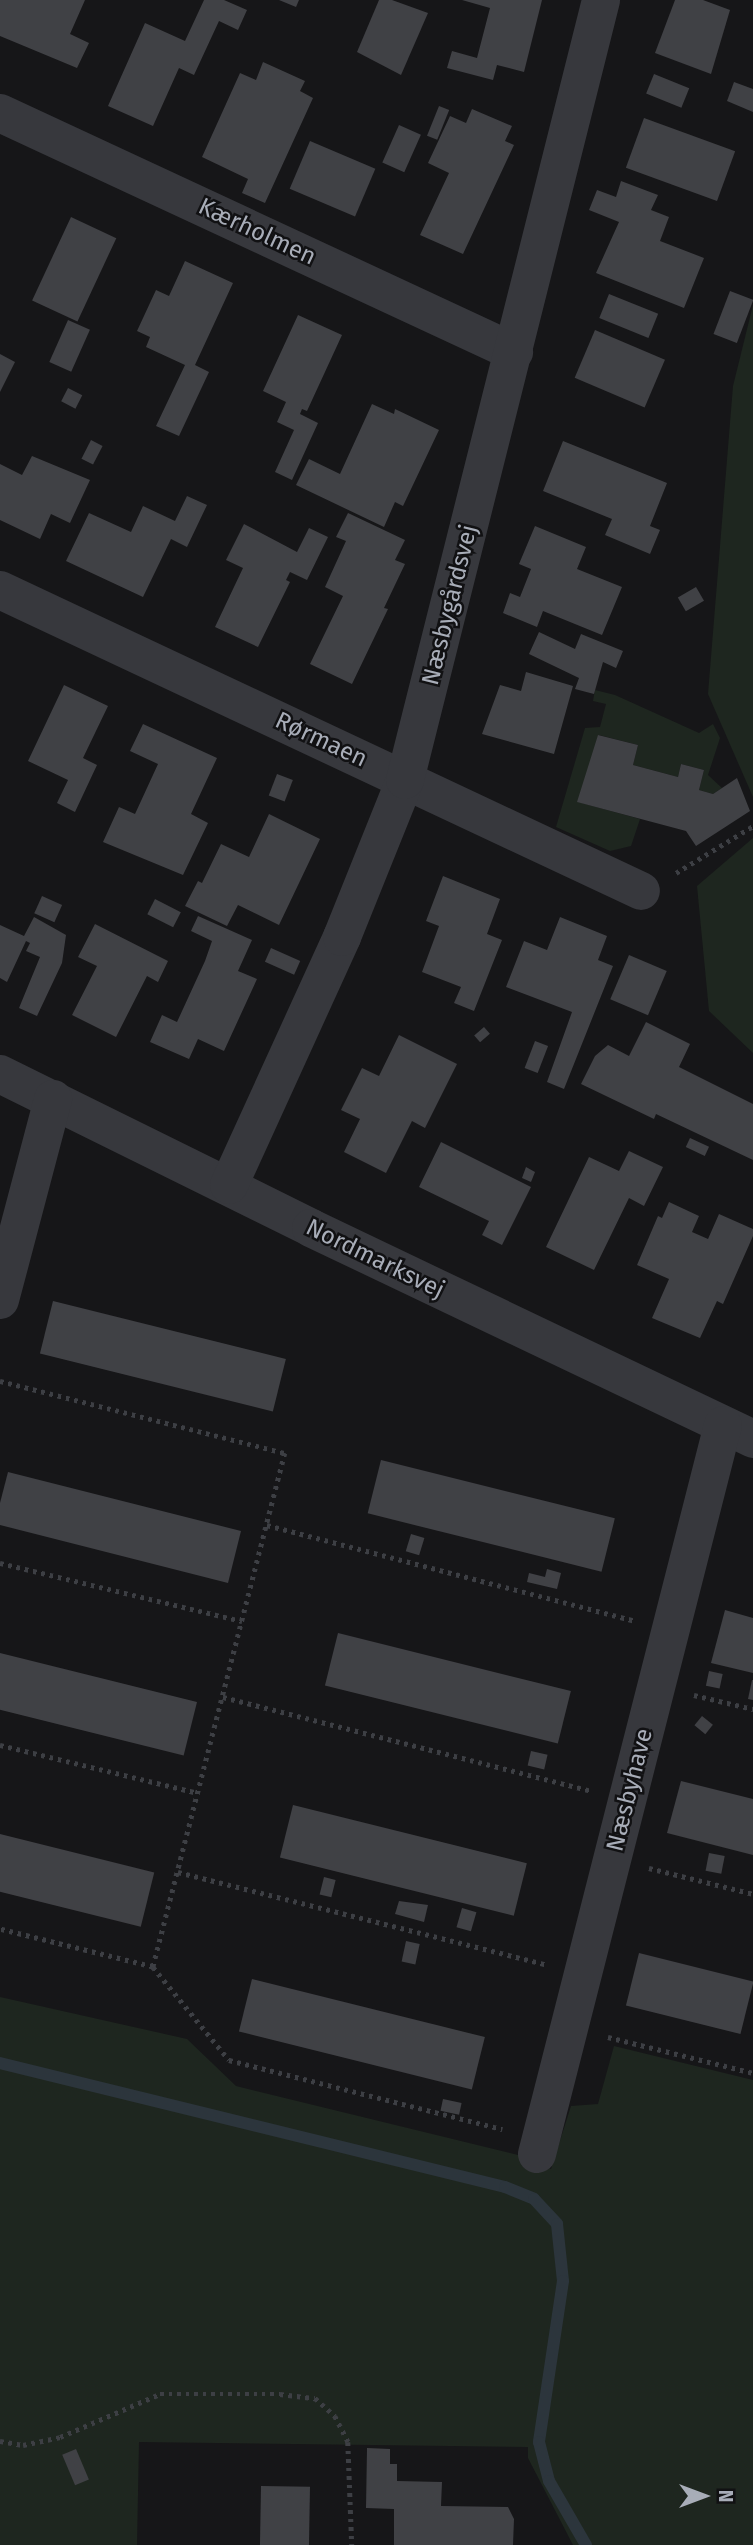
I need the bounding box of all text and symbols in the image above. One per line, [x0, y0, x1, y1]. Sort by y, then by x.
street label: Kærholmen [194, 192, 320, 272]
street label: Næsbygårdsvej [416, 522, 484, 688]
street label: Rørmaen [270, 706, 372, 774]
street label: Nordmarksvej [301, 1213, 449, 1305]
street label: Næsbyhave [601, 1726, 659, 1854]
north arrow [669, 2461, 739, 2531]
text: N [714, 2490, 737, 2502]

